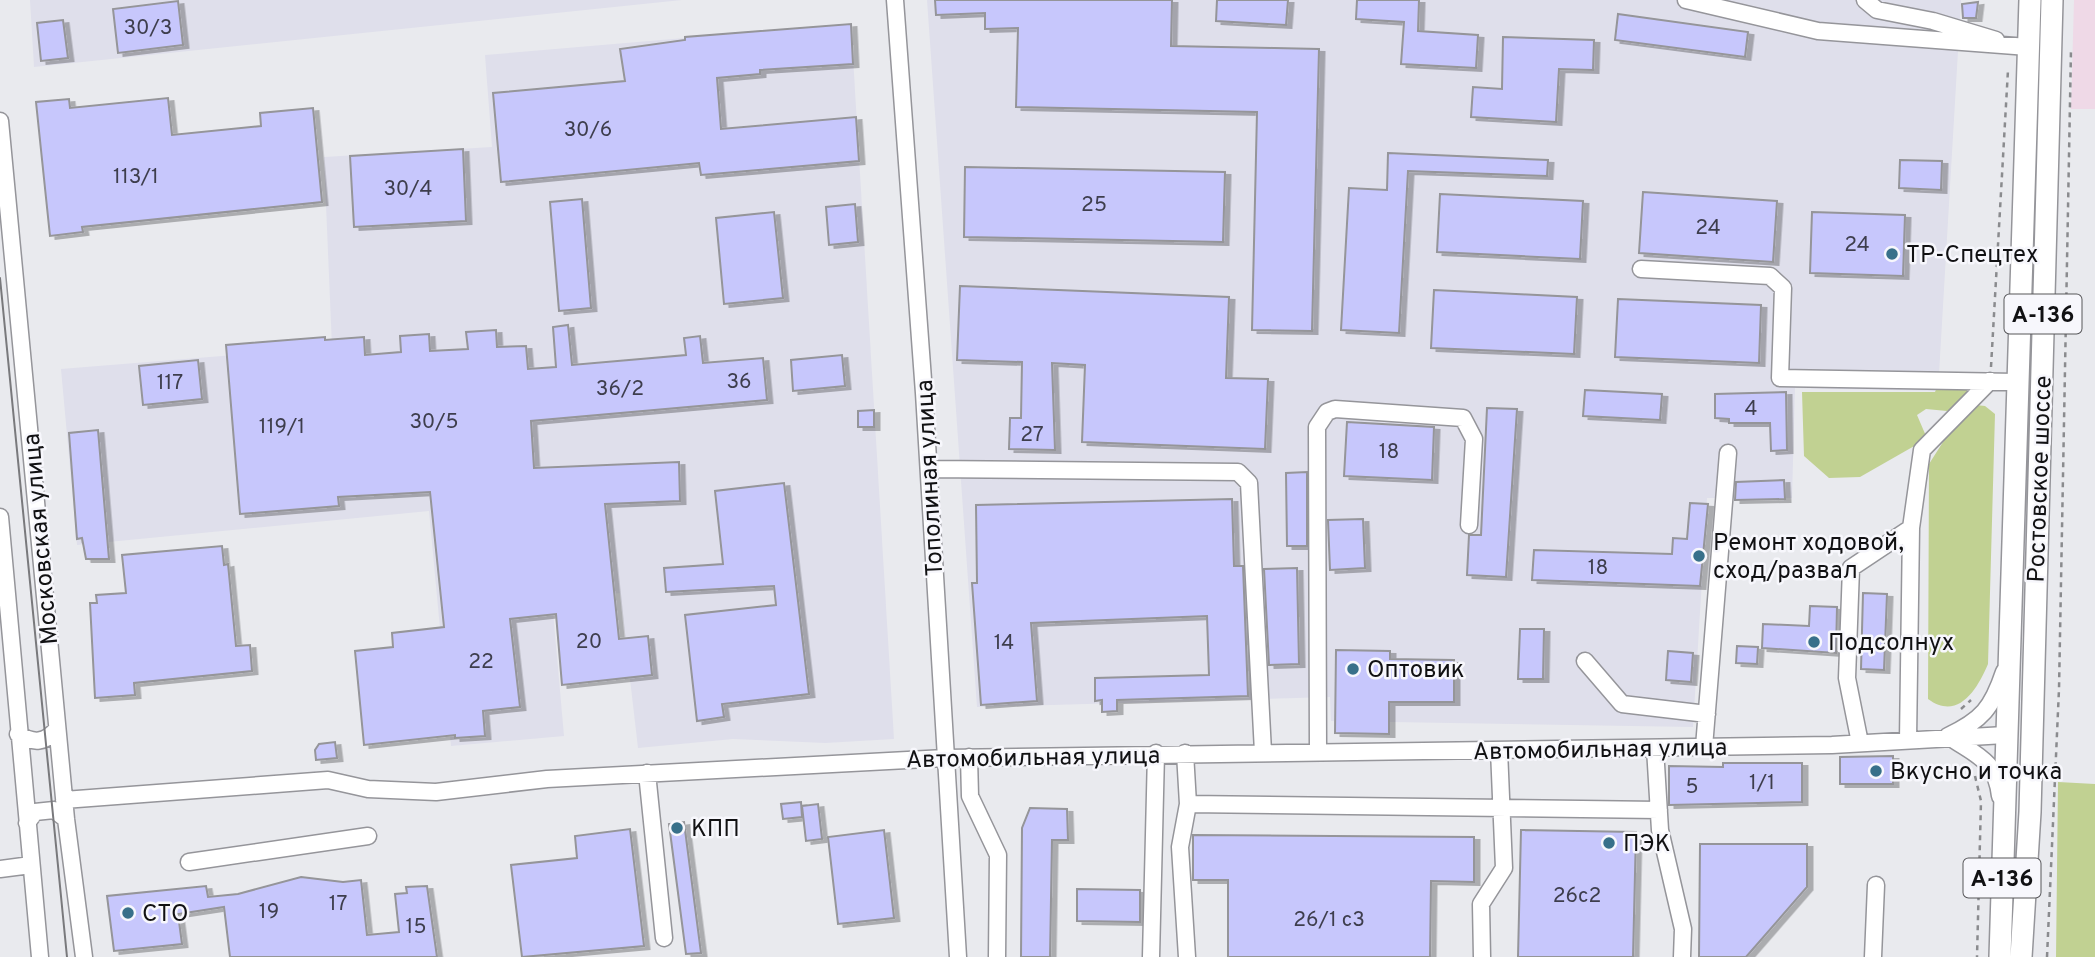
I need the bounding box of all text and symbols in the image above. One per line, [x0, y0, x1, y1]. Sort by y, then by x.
house number: 30/3 [124, 15, 172, 42]
house number: 30/6 [564, 117, 612, 144]
house number: 113/1 [113, 164, 159, 191]
house number: 30/4 [383, 176, 433, 203]
house number: 25 [1081, 192, 1107, 219]
house number: 24 [1695, 215, 1721, 242]
house number: 24 [1844, 232, 1870, 259]
place label: ТР-Спецтех [1906, 241, 2038, 271]
marker: ТР-Спецтех [1884, 246, 1900, 262]
road number: А-136 [2004, 294, 2082, 334]
house number: 36 [726, 369, 752, 396]
house number: 117 [157, 370, 183, 397]
street label: Ростовское шоссе [2022, 375, 2060, 583]
house number: 36/2 [596, 376, 644, 403]
street label: Тополиная улица [911, 379, 951, 577]
house number: 4 [1744, 396, 1758, 423]
house number: 30/5 [409, 409, 459, 436]
house number: 119/1 [259, 414, 305, 441]
house number: 27 [1020, 422, 1044, 449]
street label: Московская улица [18, 432, 66, 646]
house number: 18 [1379, 439, 1399, 466]
place label: Ремонт ходовой, сход/развал [1713, 529, 1904, 587]
marker: Ремонт ходовой, сход/развал [1691, 548, 1707, 564]
house number: 18 [1588, 555, 1608, 582]
house number: 20 [576, 629, 602, 656]
place label: Подсолнух [1828, 629, 1954, 659]
house number: 14 [994, 630, 1014, 657]
marker: Подсолнух [1806, 634, 1822, 650]
house number: 22 [468, 649, 494, 676]
place label: Оптовик [1367, 656, 1465, 686]
marker: Оптовик [1345, 661, 1361, 677]
street label: Автомобильная улица [1473, 734, 1728, 768]
street label: Автомобильная улица [906, 742, 1161, 776]
place label: Вкусно и точка [1890, 758, 2062, 788]
marker: Вкусно и точка [1868, 763, 1884, 779]
house number: 1/1 [1749, 770, 1775, 797]
house number: 5 [1685, 774, 1699, 801]
place label: КПП [691, 815, 740, 845]
marker: КПП [669, 820, 685, 836]
place label: ПЭК [1623, 830, 1671, 860]
marker: ПЭК [1601, 835, 1617, 851]
road number: А-136 [1964, 858, 2040, 898]
house number: 26с2 [1553, 883, 1601, 910]
house number: 17 [329, 891, 347, 918]
house number: 19 [259, 899, 279, 926]
place label: СТО [142, 900, 189, 930]
marker: СТО [120, 905, 136, 921]
house number: 26/1 с3 [1293, 907, 1365, 934]
house number: 15 [406, 914, 426, 941]

